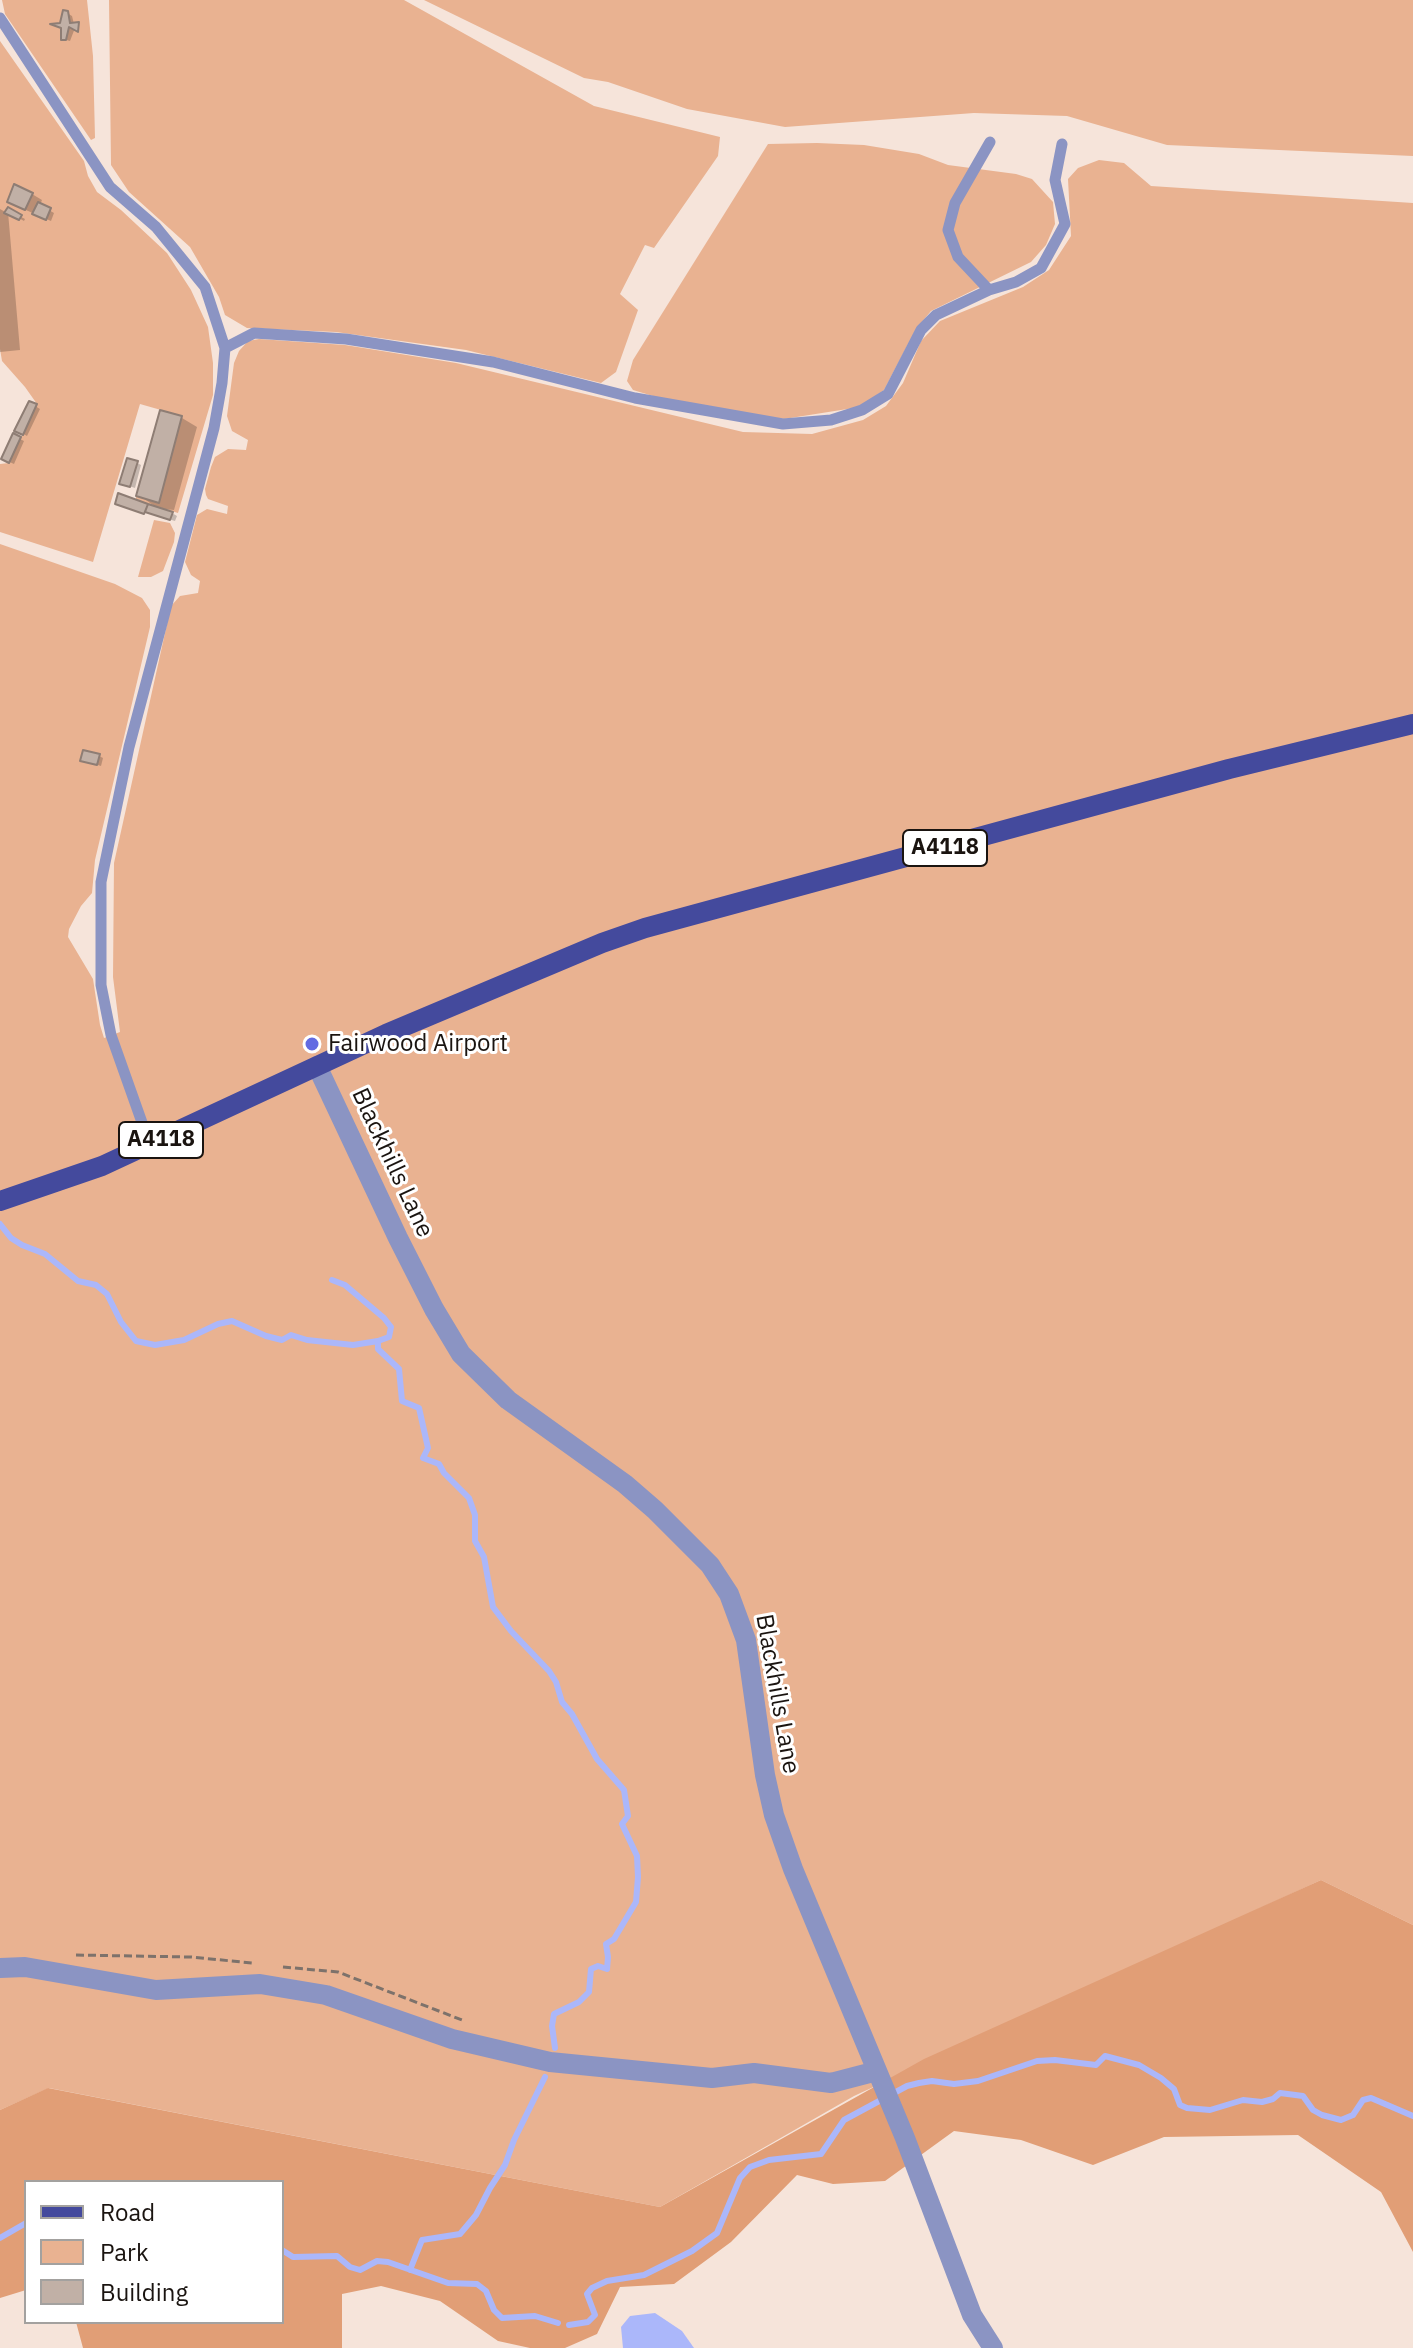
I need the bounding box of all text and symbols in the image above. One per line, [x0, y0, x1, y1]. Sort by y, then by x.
road number: A4118 [903, 830, 987, 866]
place label: Fairwood Airport [328, 1030, 508, 1058]
marker: Fairwood Airport [303, 1035, 321, 1053]
street label: Blackhills Lane [345, 1084, 439, 1242]
road number: A4118 [119, 1122, 203, 1158]
street label: Blackhills Lane [749, 1612, 805, 1776]
legend [24, 2180, 284, 2324]
text: Road [100, 2196, 155, 2228]
text: Park [100, 2236, 149, 2268]
text: Building [100, 2276, 188, 2308]

